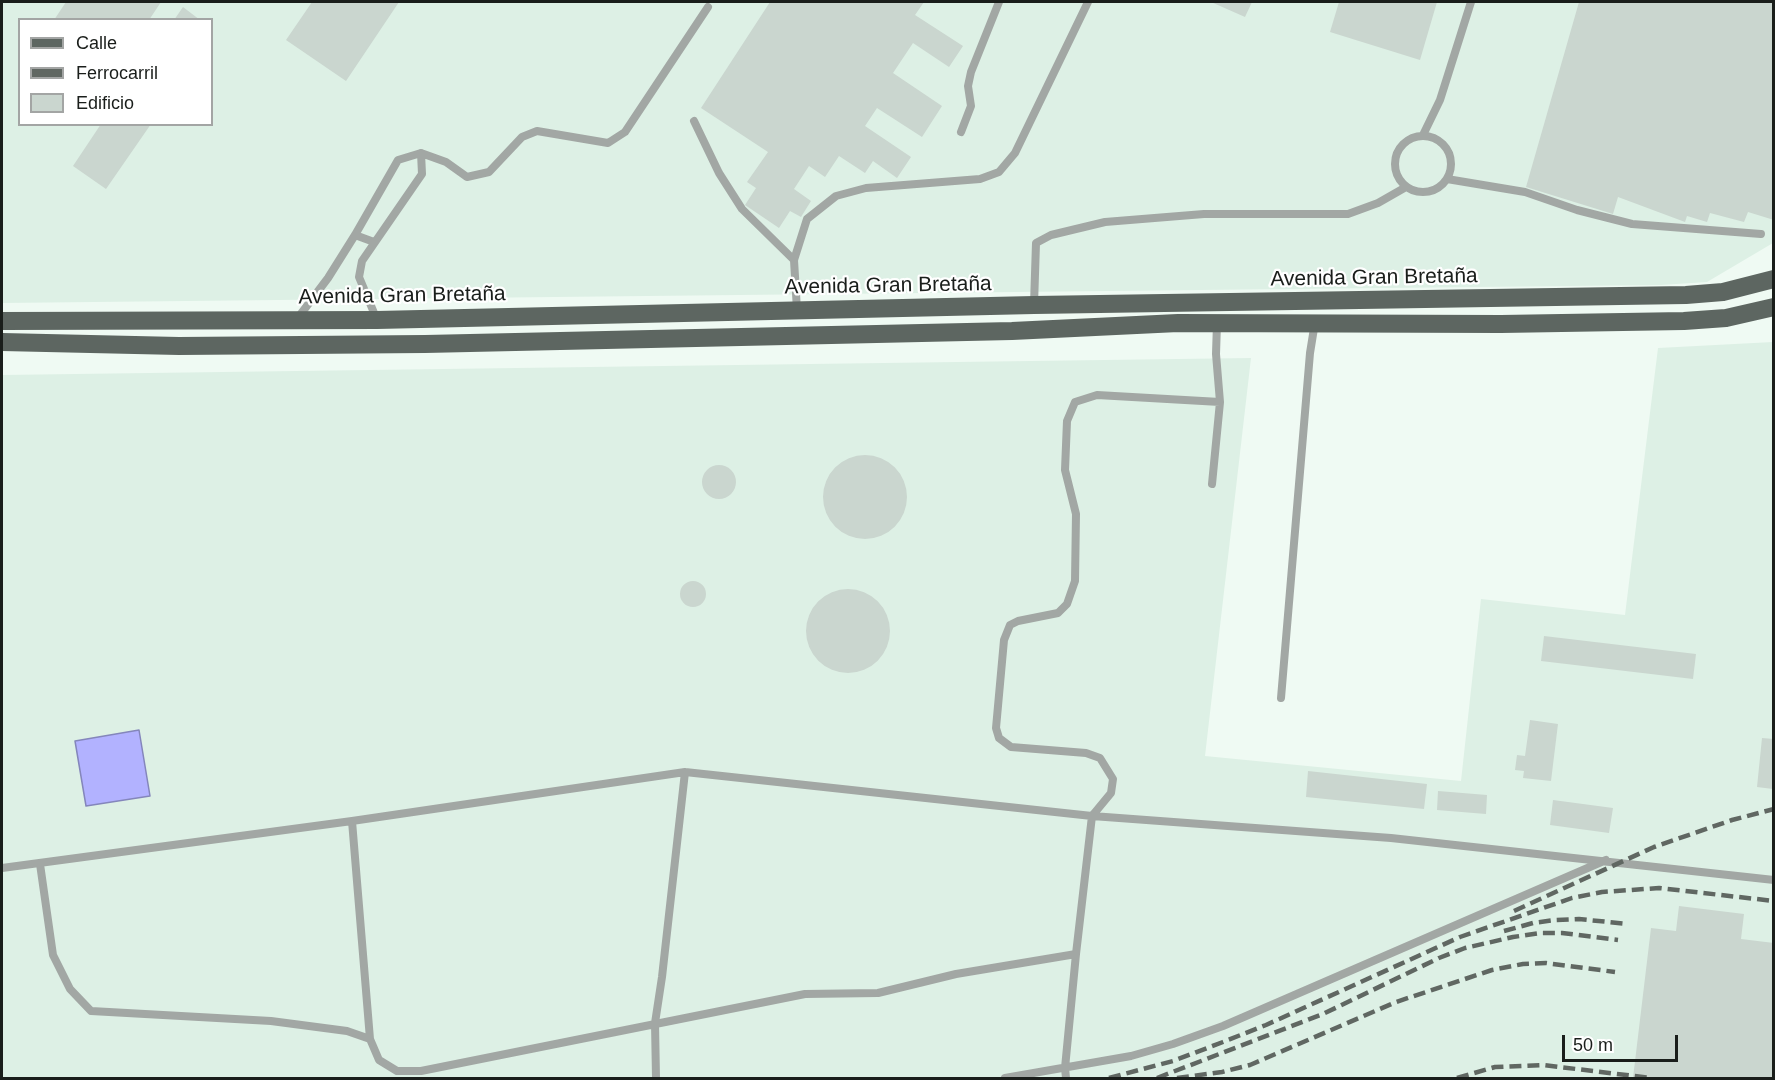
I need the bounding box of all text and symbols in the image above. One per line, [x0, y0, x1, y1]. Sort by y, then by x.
legend [18, 18, 213, 126]
text: Calle [76, 33, 117, 53]
text: Ferrocarril [76, 63, 158, 83]
text: Edificio [76, 93, 134, 113]
street label: Avenida Gran Bretaña [1270, 264, 1478, 292]
street label: Avenida Gran Bretaña [784, 272, 992, 300]
street label: Avenida Gran Bretaña [298, 282, 506, 310]
scale bar [1565, 1023, 1680, 1061]
text: 50 m [1573, 1035, 1613, 1055]

